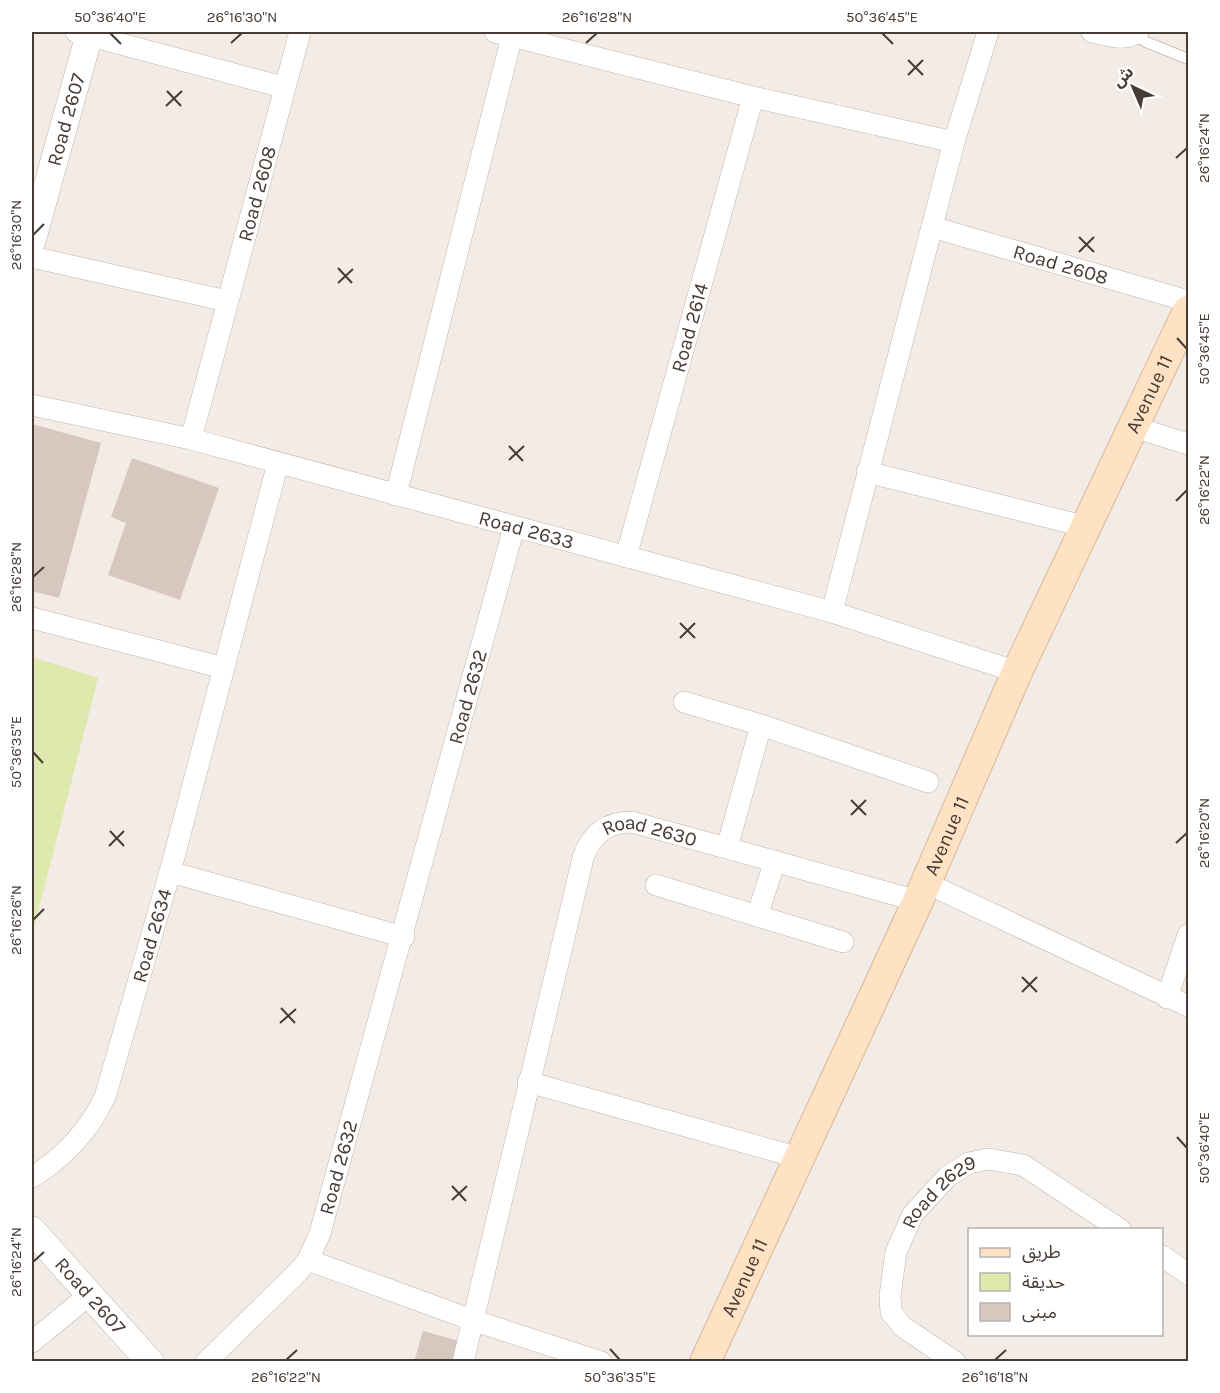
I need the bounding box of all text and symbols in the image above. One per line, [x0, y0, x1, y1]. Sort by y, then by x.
text: 50°36'40"E [74, 8, 146, 26]
text: 26°16'30"N [207, 8, 277, 26]
text: 26°16'28"N [562, 8, 632, 26]
text: 50°36'45"E [846, 8, 918, 26]
north arrow [1103, 57, 1163, 117]
text: ش [1108, 62, 1137, 91]
street label: Road 2607 [42, 70, 90, 168]
text: 26°16'24"N [1195, 113, 1213, 183]
street label: Road 2608 [233, 143, 280, 244]
text: 26°16'30"N [7, 200, 25, 270]
street label: Road 2608 [1010, 240, 1111, 289]
street label: Road 2614 [666, 280, 713, 375]
text: 50°36'45"E [1195, 313, 1213, 385]
street label: Avenue 11 [1120, 351, 1177, 437]
text: 26°16'22"N [1195, 455, 1213, 525]
street label: Road 2633 [476, 506, 576, 553]
text: 26°16'28"N [7, 542, 25, 612]
street label: Road 2632 [443, 647, 491, 747]
text: 50°36'35"E [7, 716, 25, 788]
street label: Avenue 11 [919, 793, 973, 879]
text: 26°16'20"N [1195, 798, 1213, 868]
street label: Road 2630 [598, 810, 700, 851]
text: 26°16'26"N [7, 885, 25, 955]
street label: Road 2634 [127, 886, 176, 985]
text: 50°36'40"E [1195, 1112, 1213, 1184]
street label: Road 2632 [314, 1117, 362, 1217]
street label: Road 2629 [897, 1150, 977, 1232]
text: 26°16'24"N [7, 1227, 25, 1297]
legend [968, 1228, 1163, 1336]
street label: Avenue 11 [716, 1235, 772, 1320]
text: طريق [1022, 1241, 1061, 1263]
street label: Road 2607 [50, 1252, 131, 1339]
text: حديقة [1022, 1271, 1065, 1293]
text: مبنى [1022, 1301, 1057, 1323]
text: 26°16'22"N [251, 1368, 321, 1386]
text: 50°36'35"E [584, 1368, 656, 1386]
text: 26°16'18"N [962, 1368, 1028, 1386]

